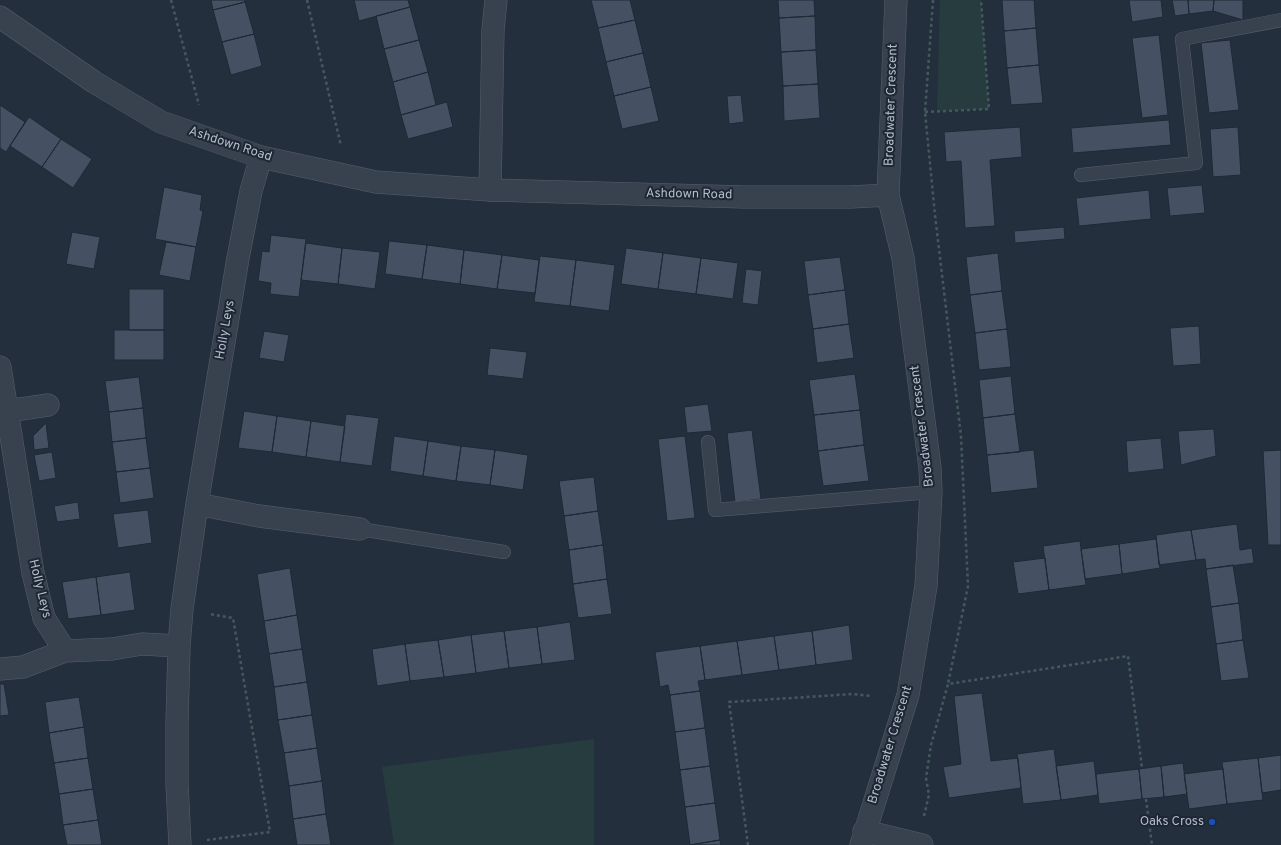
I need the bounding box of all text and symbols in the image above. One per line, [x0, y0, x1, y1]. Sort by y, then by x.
street label: Broadwater Crescent [882, 43, 902, 167]
street label: Ashdown Road [186, 124, 274, 166]
street label: Ashdown Road [646, 186, 732, 204]
street label: Holly Leys [213, 299, 239, 361]
street label: Broadwater Crescent [908, 364, 938, 488]
street label: Holly Leys [24, 558, 54, 620]
street label: Broadwater Crescent [866, 684, 916, 806]
place label: Oaks Cross [1140, 814, 1204, 830]
marker: Oaks Cross [1207, 817, 1217, 827]

